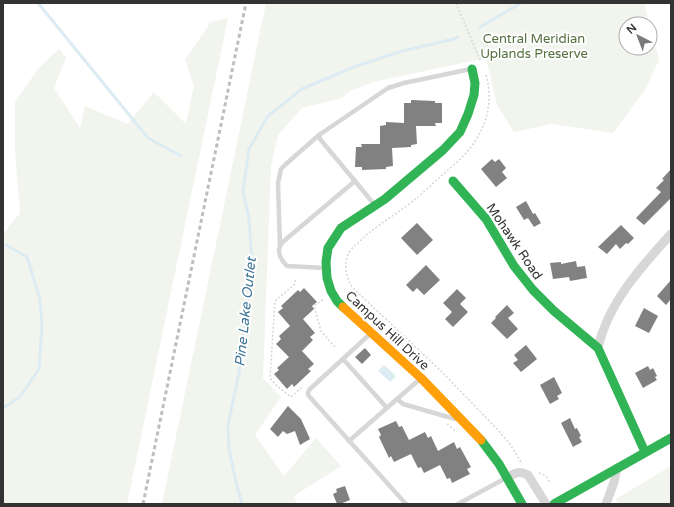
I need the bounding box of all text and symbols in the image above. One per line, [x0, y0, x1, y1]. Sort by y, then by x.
north arrow [618, 16, 658, 56]
text: N [624, 21, 639, 37]
park label: Central Meridian Uplands Preserve [480, 31, 588, 62]
street label: Mohawk Road [483, 200, 546, 283]
water label: Pine Lake Outlet [231, 255, 260, 368]
street label: Campus Hill Drive [342, 288, 433, 374]

